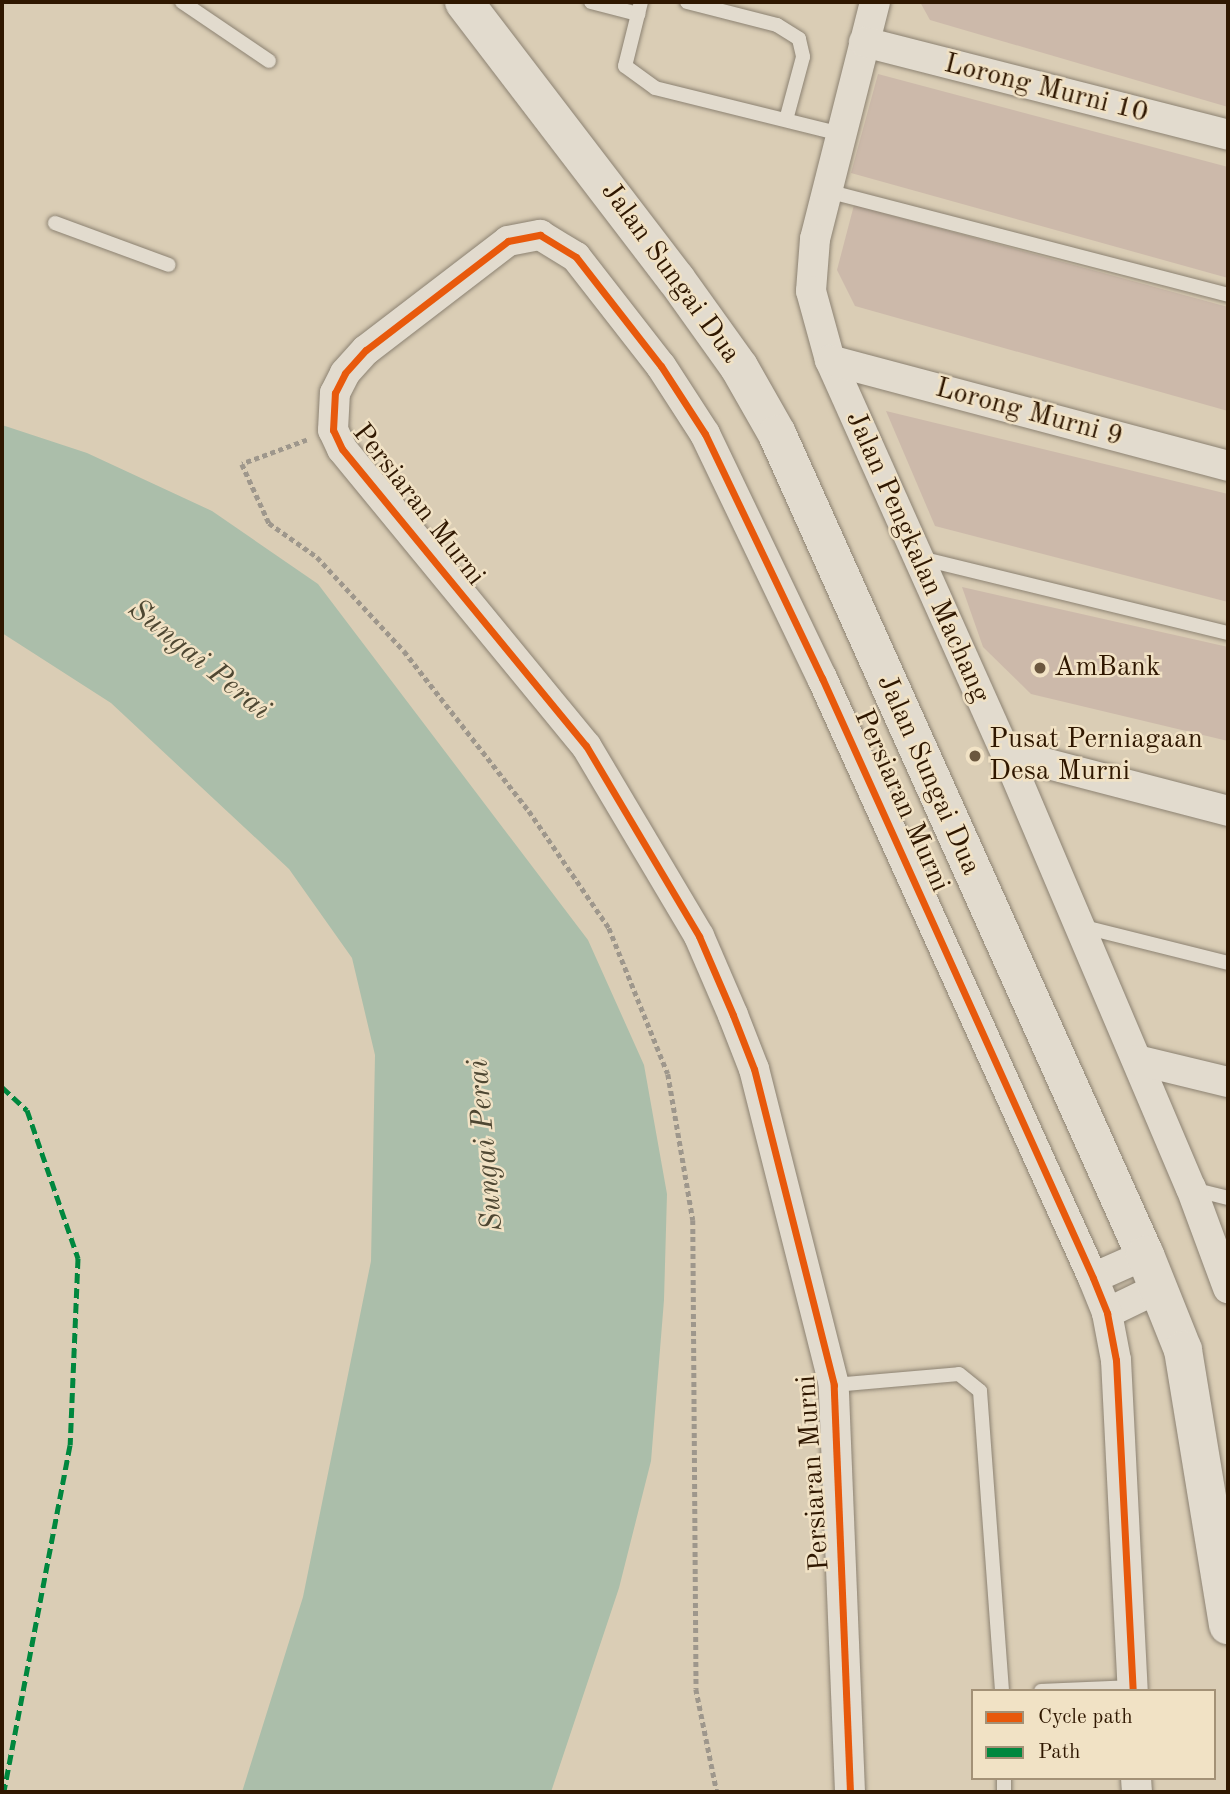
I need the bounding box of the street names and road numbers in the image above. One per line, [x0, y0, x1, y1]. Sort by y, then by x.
street label: Lorong Murni 10 [941, 47, 1151, 131]
street label: Jalan Sungai Dua [593, 176, 747, 370]
street label: Lorong Murni 9 [932, 372, 1126, 454]
street label: Jalan Pengkalan Machang [837, 406, 997, 708]
street label: Persiaran Murni [344, 417, 492, 593]
street label: Jalan Sungai Dua [869, 670, 987, 880]
street label: Persiaran Murni [846, 704, 956, 898]
street label: Persiaran Murni [790, 1374, 838, 1572]

